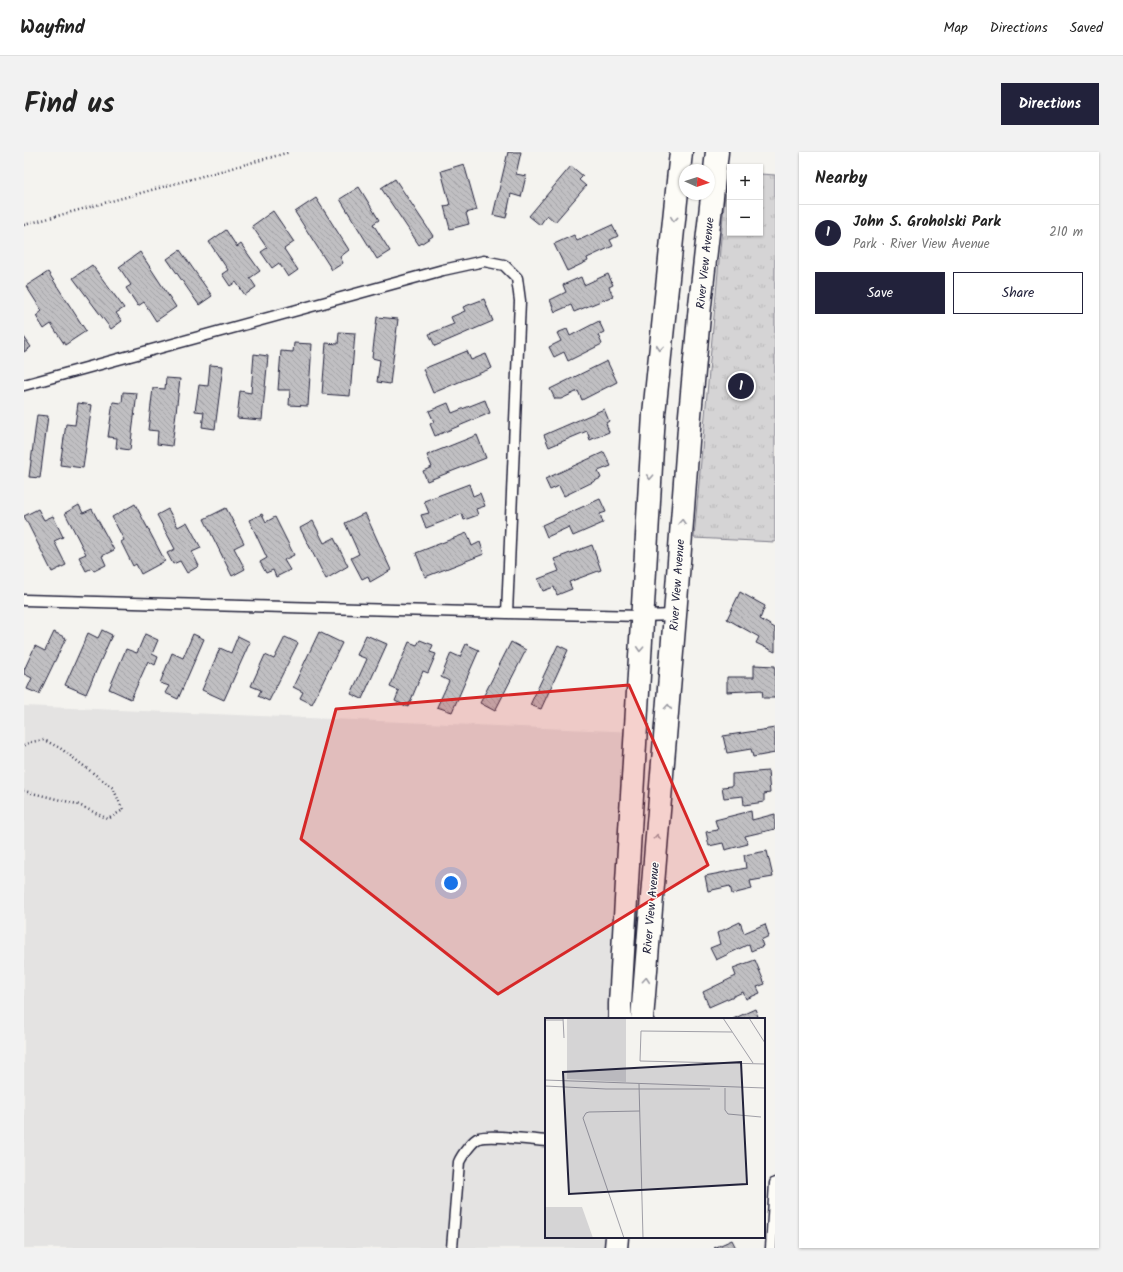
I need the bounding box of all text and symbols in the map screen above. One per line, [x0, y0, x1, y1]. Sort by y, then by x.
text: Wayfind [20, 13, 85, 43]
text: Map [943, 17, 968, 39]
text: Directions [990, 17, 1048, 39]
text: Saved [1070, 17, 1103, 39]
text: Find us [24, 82, 115, 127]
button: Directions [1001, 83, 1099, 125]
north arrow [679, 164, 715, 200]
map controls [727, 164, 763, 236]
button: + [727, 164, 763, 200]
text: Nearby [815, 165, 867, 192]
button: − [727, 200, 763, 236]
text: John S. Groholski Park [853, 210, 1001, 234]
one-way arrow [670, 216, 679, 222]
street label: River View Avenue [691, 216, 720, 310]
text: 1 [826, 222, 830, 243]
text: 210 m [1049, 222, 1083, 243]
text: Park · River View Avenue [853, 234, 990, 255]
button: Save [815, 272, 945, 314]
button: Share [953, 272, 1083, 314]
one-way arrow [656, 345, 665, 351]
pin: 1 [728, 371, 754, 401]
one-way arrow [646, 474, 655, 480]
one-way arrow [678, 519, 687, 525]
street label: River View Avenue [665, 538, 690, 632]
one-way arrow [636, 646, 645, 652]
one-way arrow [663, 704, 672, 710]
one-way arrow [653, 834, 662, 840]
street label: River View Avenue [638, 861, 665, 955]
your location [441, 873, 461, 893]
one-way arrow [641, 977, 650, 983]
inset map [545, 1018, 765, 1238]

